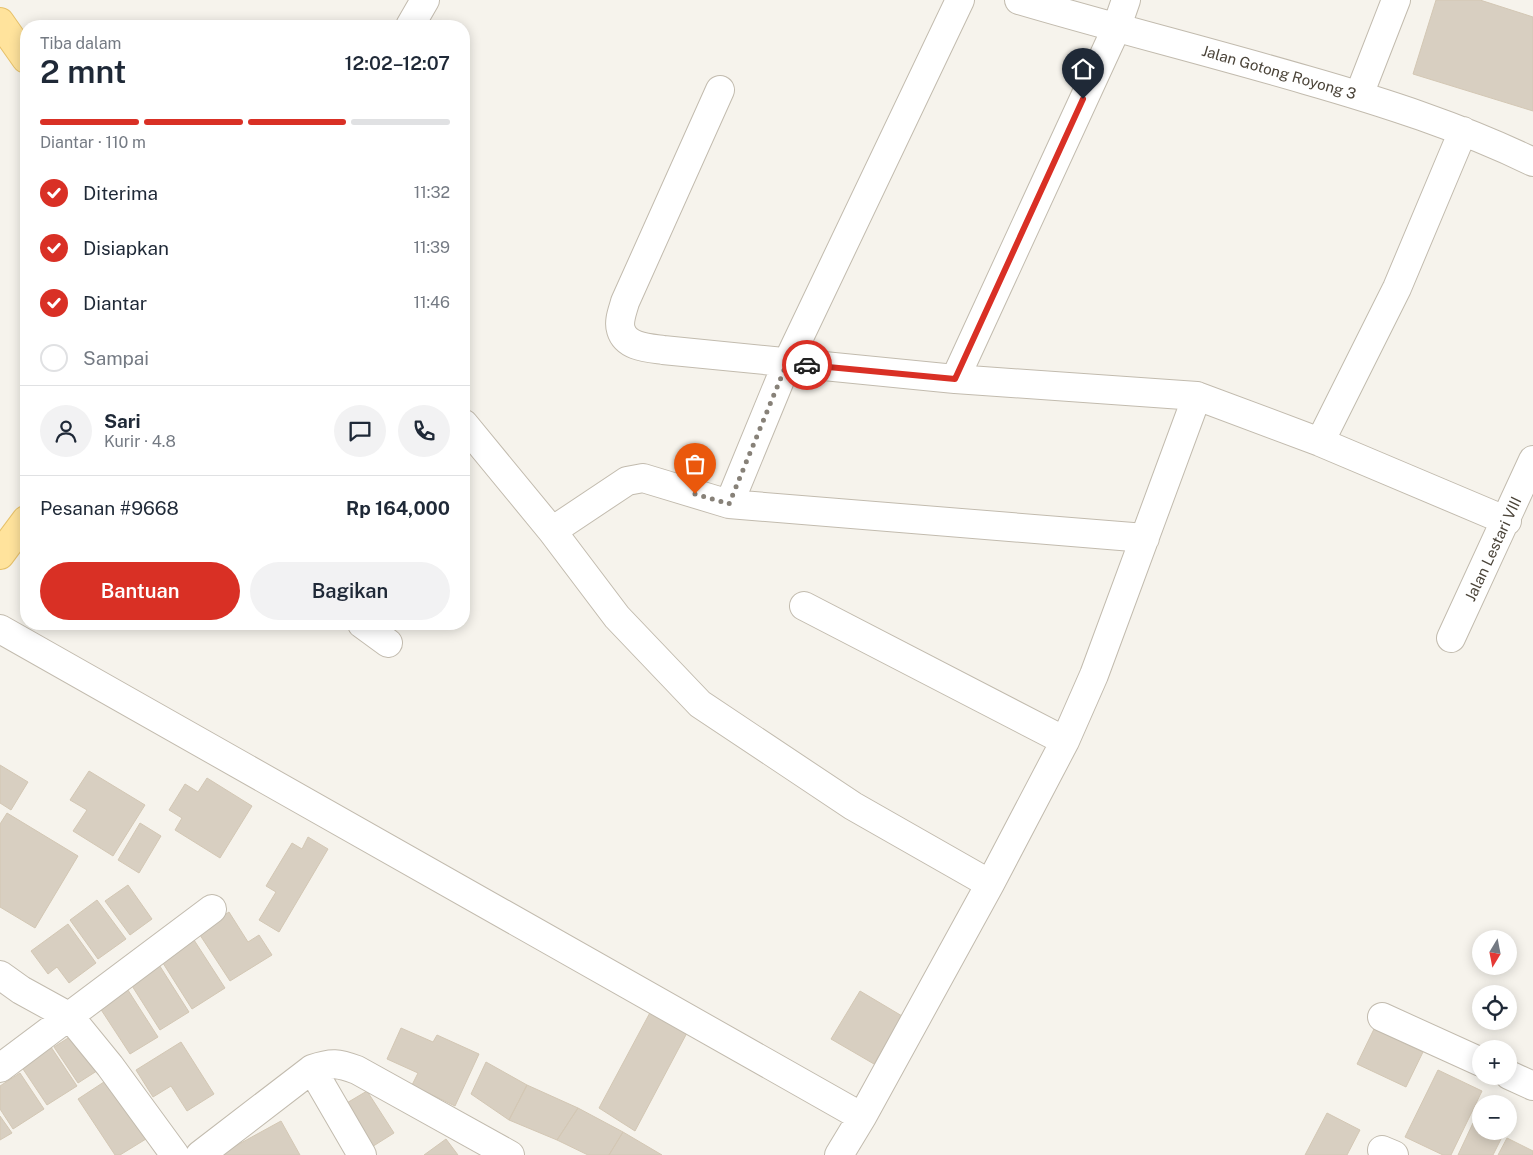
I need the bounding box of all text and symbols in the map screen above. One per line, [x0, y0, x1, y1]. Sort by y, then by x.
text: Tiba dalam [40, 34, 121, 53]
street label: Jalan Gotong Royong 3 [1200, 42, 1358, 102]
pin [1062, 48, 1104, 99]
text: 12:02–12:07 [345, 52, 450, 74]
text: 2 mnt [40, 53, 126, 90]
icon: home [1069, 55, 1097, 83]
text: Diantar · 110 m [40, 133, 146, 152]
icon: check [40, 179, 68, 207]
text: Diterima [83, 182, 158, 204]
text: 11:32 [414, 183, 450, 202]
icon: check [40, 234, 68, 262]
text: Disiapkan [83, 237, 169, 259]
text: 11:39 [413, 238, 450, 257]
icon: check [40, 289, 68, 317]
text: Diantar [83, 292, 147, 314]
text: 11:46 [413, 293, 450, 312]
courier [782, 340, 832, 390]
text: Sampai [83, 347, 149, 369]
icon: car [793, 351, 821, 379]
button: person [40, 405, 92, 457]
button: chat [334, 405, 386, 457]
button: phone [398, 405, 450, 457]
text: Sari [104, 410, 141, 432]
text: Kurir · 4.8 [104, 432, 176, 451]
pin [674, 443, 716, 494]
icon: bag [681, 450, 709, 478]
street label: Jalan Lestari VIII [1461, 494, 1525, 604]
text: Pesanan #9668 [40, 497, 179, 519]
text: Rp 164,000 [346, 497, 450, 519]
button: Bantuan [40, 562, 240, 620]
button: Bagikan [250, 562, 450, 620]
north arrow [1472, 930, 1518, 975]
map controls [1472, 930, 1517, 1140]
button: locate [1472, 985, 1517, 1030]
button: + [1472, 1040, 1517, 1085]
button: − [1472, 1095, 1517, 1140]

